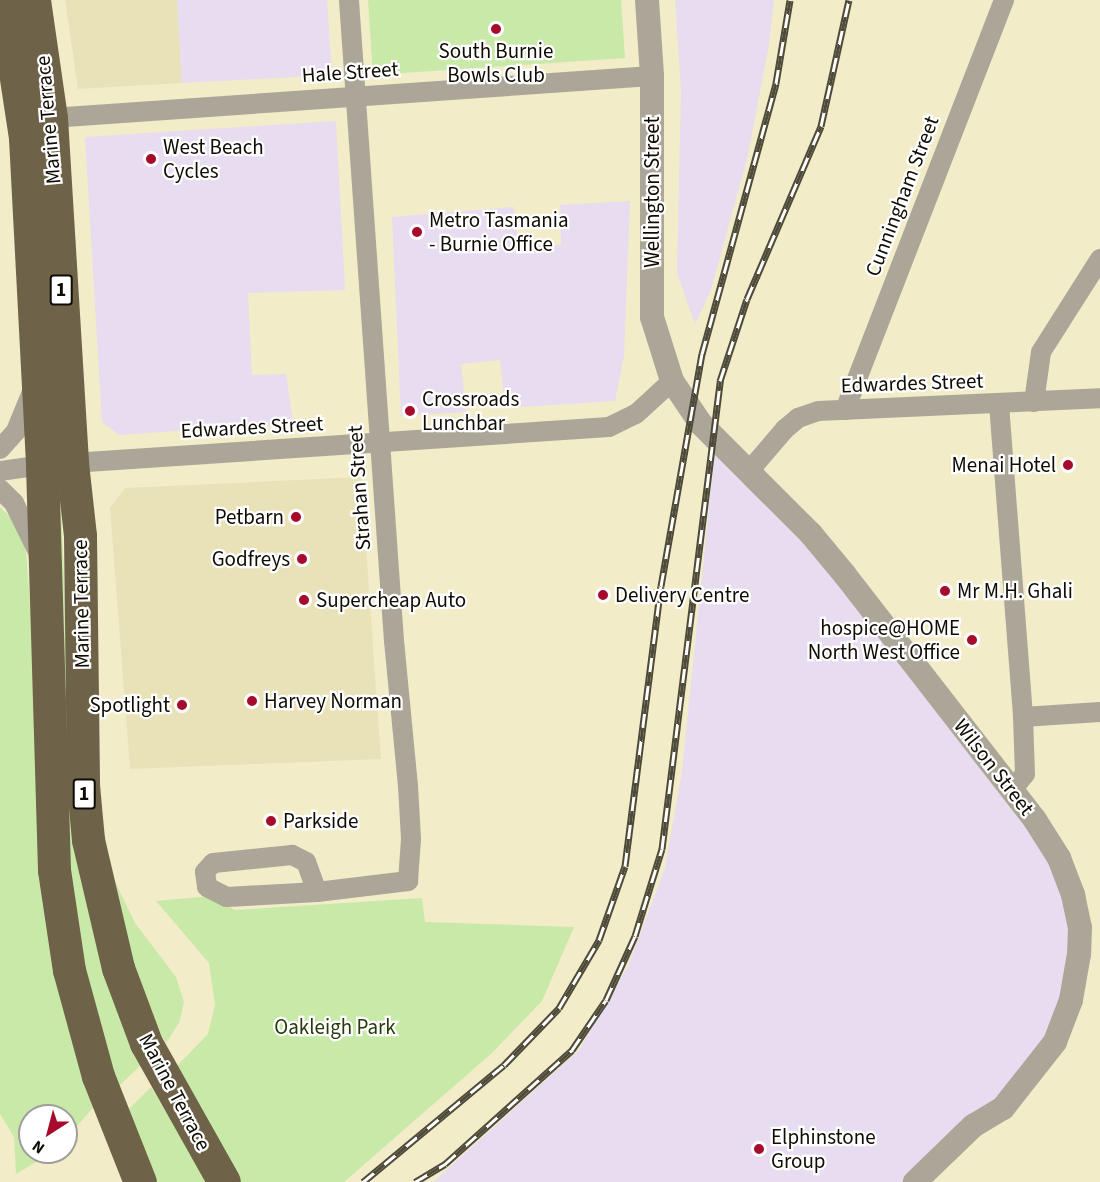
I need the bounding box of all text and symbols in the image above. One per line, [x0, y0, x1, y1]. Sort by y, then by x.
marker: South Burnie Bowls Club [489, 22, 503, 36]
place label: South Burnie Bowls Club [439, 38, 553, 88]
street label: Marine Terrace [30, 55, 66, 185]
street label: Hale Street [301, 56, 399, 88]
street label: Cunningham Street [860, 112, 944, 280]
street label: Wellington Street [639, 116, 665, 268]
place label: West Beach Cycles [163, 134, 264, 184]
marker: West Beach Cycles [144, 152, 158, 166]
place label: Metro Tasmania - Burnie Office [429, 207, 569, 257]
marker: Metro Tasmania - Burnie Office [410, 225, 424, 239]
road number: 1 [49, 273, 73, 307]
street label: Edwardes Street [840, 368, 984, 398]
place label: Crossroads Lunchbar [422, 386, 519, 436]
marker: Crossroads Lunchbar [403, 404, 417, 418]
street label: Edwardes Street [180, 411, 324, 443]
street label: Strahan Street [342, 425, 376, 551]
place label: Menai Hotel [952, 452, 1056, 478]
marker: Menai Hotel [1061, 458, 1075, 472]
place label: Petbarn [215, 504, 284, 530]
marker: Petbarn [289, 510, 303, 524]
street label: Marine Terrace [67, 539, 95, 669]
place label: Godfreys [212, 546, 290, 572]
marker: Godfreys [295, 552, 309, 566]
place label: Mr M.H. Ghali [957, 578, 1073, 604]
place label: Delivery Centre [615, 582, 749, 608]
marker: Mr M.H. Ghali [938, 584, 952, 598]
place label: Supercheap Auto [316, 587, 466, 613]
marker: Delivery Centre [596, 588, 610, 602]
marker: Supercheap Auto [297, 593, 311, 607]
place label: hospice@HOME North West Office [808, 615, 960, 665]
marker: hospice@HOME North West Office [965, 633, 979, 647]
place label: Harvey Norman [264, 688, 402, 714]
place label: Spotlight [89, 692, 170, 718]
marker: Harvey Norman [245, 694, 259, 708]
marker: Spotlight [175, 698, 189, 712]
street label: Wilson Street [949, 714, 1039, 820]
road number: 1 [72, 777, 96, 811]
place label: Parkside [283, 808, 358, 834]
marker: Parkside [264, 814, 278, 828]
park label: Oakleigh Park [274, 1014, 396, 1040]
street label: Marine Terrace [134, 1029, 216, 1155]
north arrow [18, 1104, 78, 1164]
place label: Elphinstone Group [771, 1124, 876, 1174]
text: N [28, 1135, 49, 1159]
marker: Elphinstone Group [752, 1142, 766, 1156]

